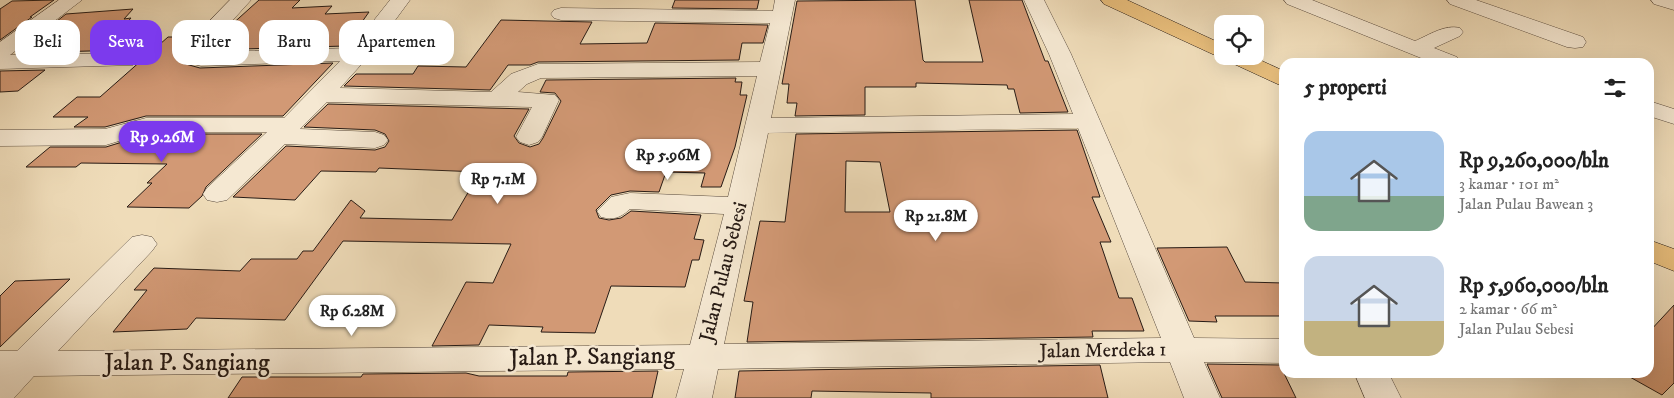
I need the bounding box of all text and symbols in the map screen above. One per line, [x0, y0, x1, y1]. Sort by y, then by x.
map controls [1214, 15, 1264, 65]
button: locate [1214, 15, 1264, 65]
chip: Beli [15, 20, 80, 65]
chip: Sewa [90, 20, 162, 65]
chip: Filter [172, 20, 249, 65]
chip: Baru [259, 20, 329, 65]
chip: Apartemen [339, 20, 454, 65]
icon: filters [1601, 74, 1629, 102]
text: 5 properti [1304, 75, 1387, 101]
pin: Rp 9.26M [110, 120, 214, 163]
text: Rp 9.26M [130, 127, 194, 147]
pin: Rp 5.96M [616, 138, 720, 181]
text: Rp 5.96M [636, 145, 700, 165]
text: Rp 9,260,000/bln [1459, 148, 1609, 174]
icon: home [1344, 151, 1404, 211]
pin: Rp 7.1M [452, 162, 544, 205]
text: Rp 7.1M [471, 169, 525, 189]
text: 3 kamar · 101 m² [1459, 174, 1559, 194]
text: Jalan Pulau Bawean 3 [1459, 194, 1593, 214]
street label: Jalan Pulau Sebesi [694, 199, 753, 346]
pin: Rp 21.8M [884, 200, 988, 242]
text: Rp 21.8M [905, 206, 967, 226]
text: Rp 5,960,000/bln [1459, 273, 1608, 299]
icon: home [1344, 276, 1404, 336]
pin: Rp 6.28M [300, 294, 404, 337]
text: 2 kamar · 66 m² [1459, 299, 1557, 319]
text: Rp 6.28M [320, 301, 384, 321]
text: Jalan Pulau Sebesi [1459, 319, 1574, 339]
street label: Jalan Merdeka 1 [1037, 337, 1167, 365]
street label: Jalan P. Sangiang [507, 341, 675, 373]
street label: Jalan P. Sangiang [102, 348, 270, 378]

